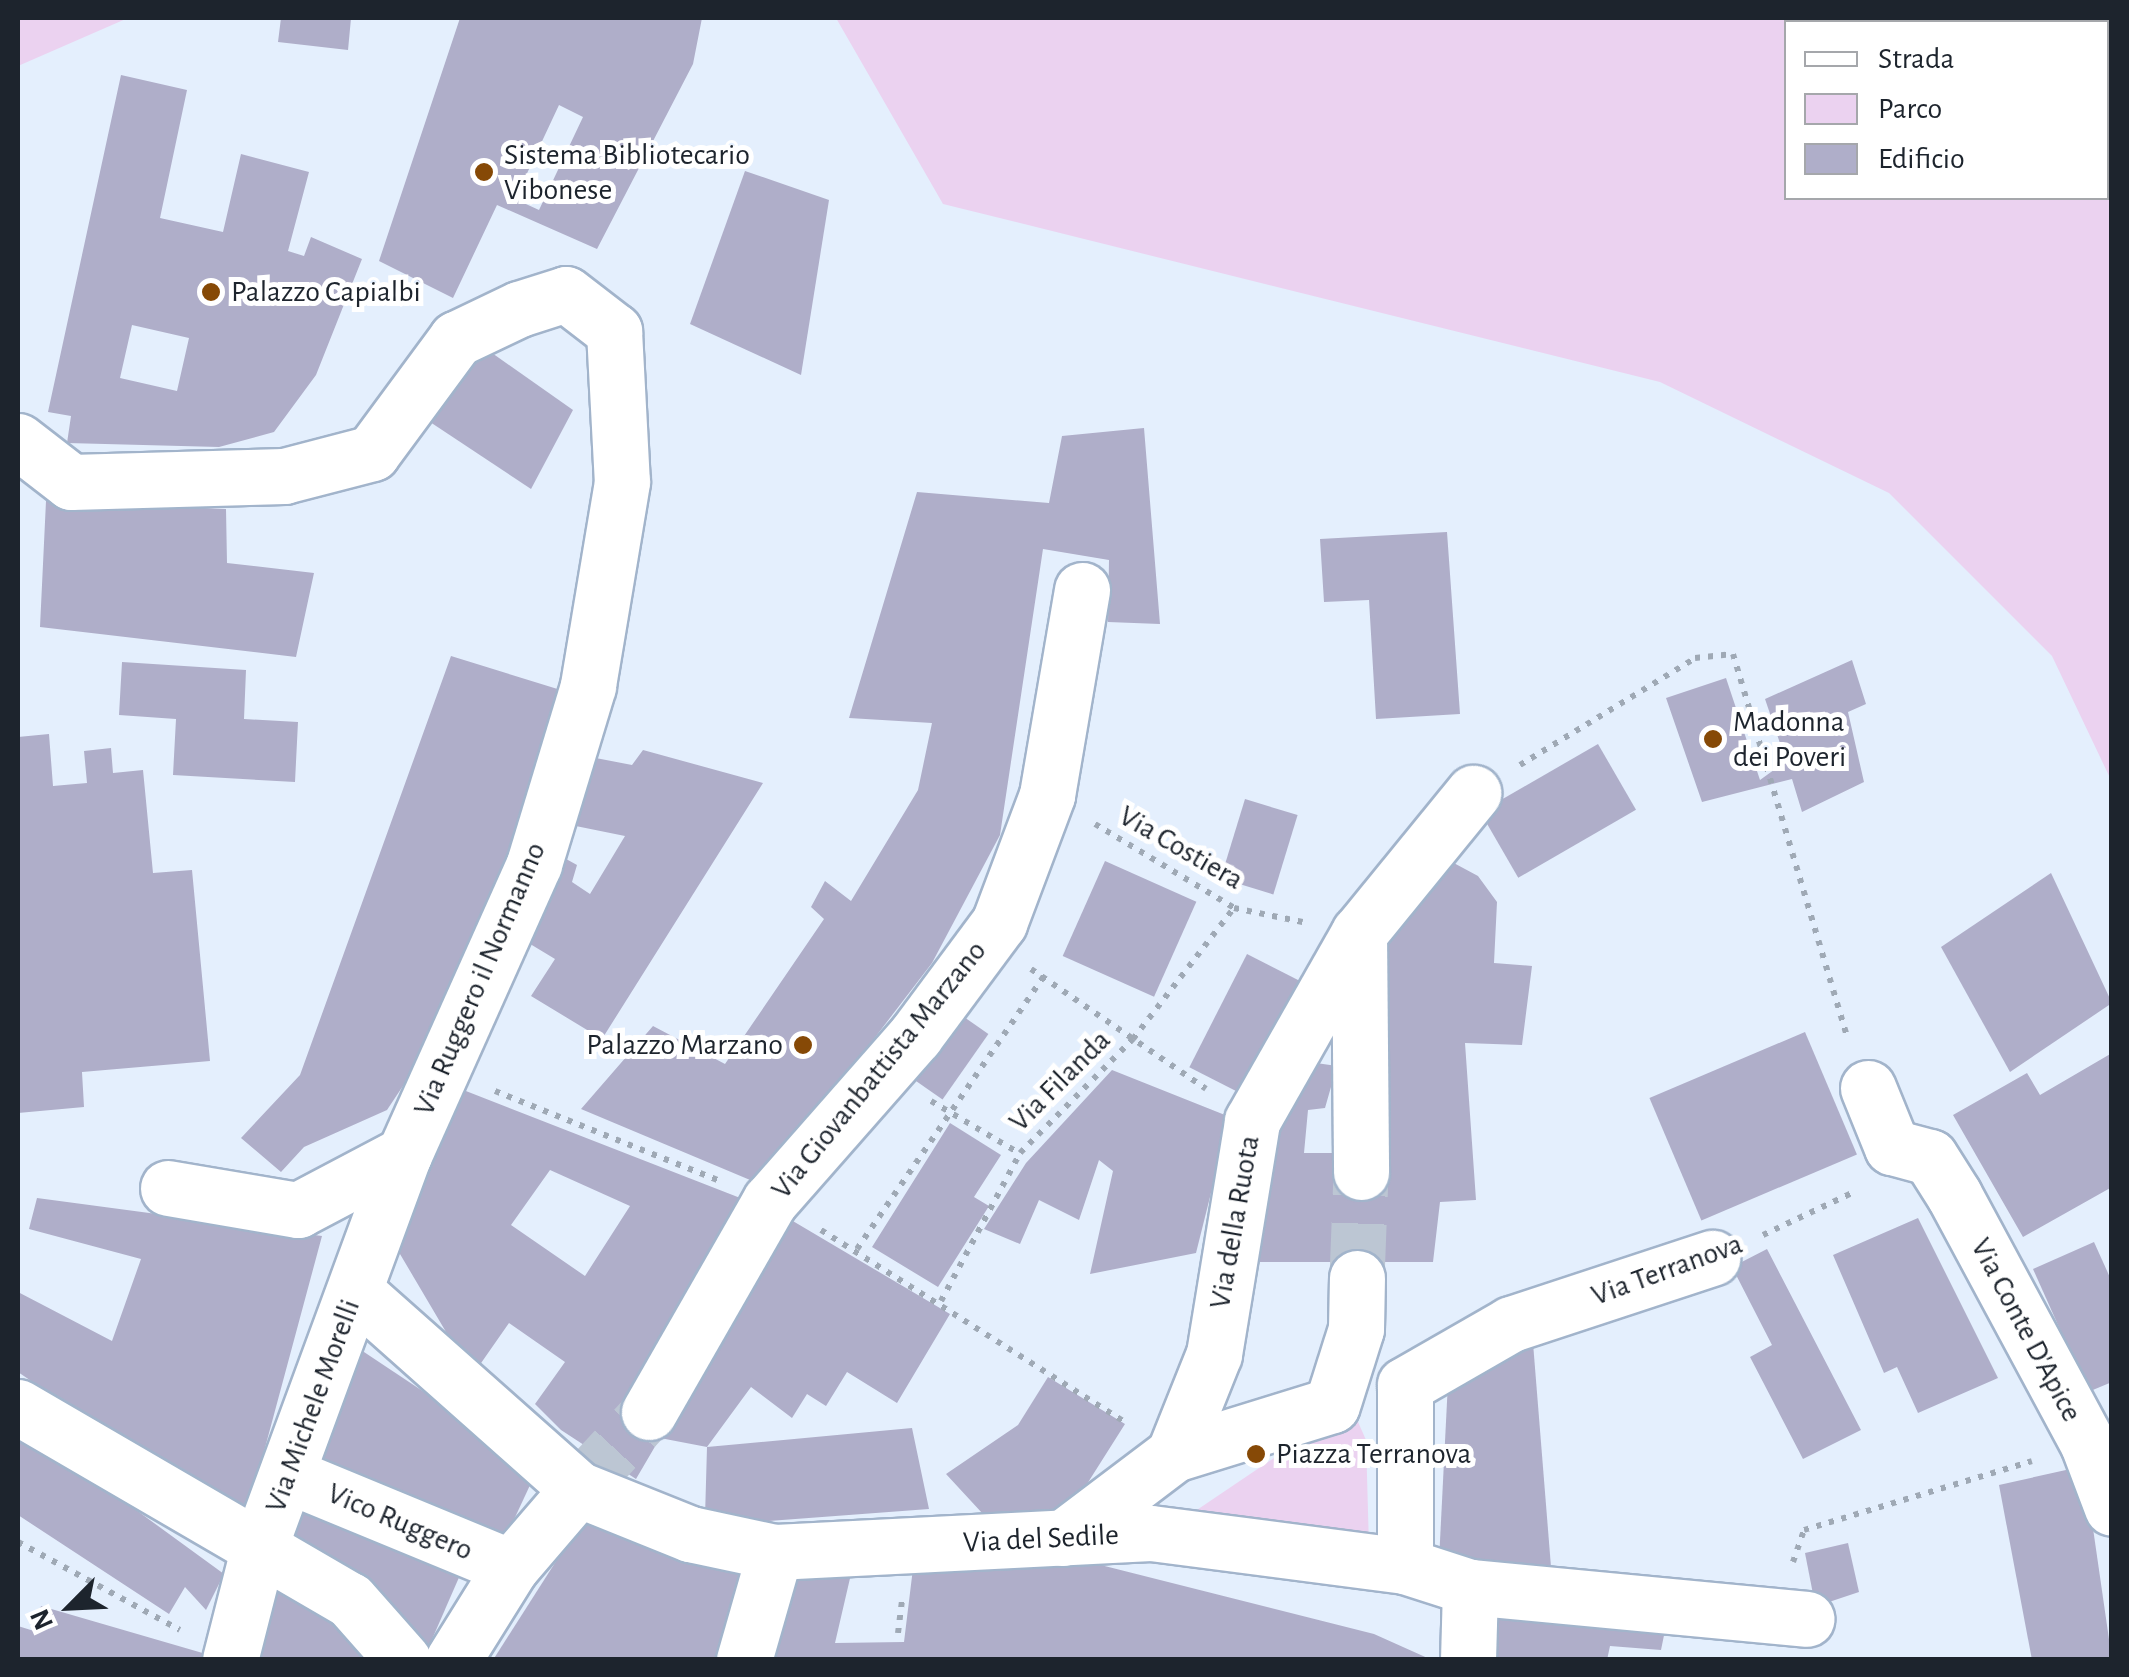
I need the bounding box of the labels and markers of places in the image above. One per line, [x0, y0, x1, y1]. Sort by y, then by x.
place label: Sistema Bibliotecario Vibonese [504, 137, 750, 208]
marker: Sistema Bibliotecario Vibonese [473, 161, 495, 183]
place label: Palazzo Capialbi [231, 274, 421, 310]
marker: Palazzo Capialbi [200, 281, 222, 303]
place label: Madonna dei Poveri [1733, 704, 1846, 774]
marker: Madonna dei Poveri [1702, 728, 1724, 750]
place label: Palazzo Marzano [586, 1027, 783, 1063]
marker: Palazzo Marzano [792, 1034, 814, 1056]
place label: Piazza Terranova [1276, 1436, 1471, 1472]
marker: Piazza Terranova [1245, 1443, 1267, 1465]

